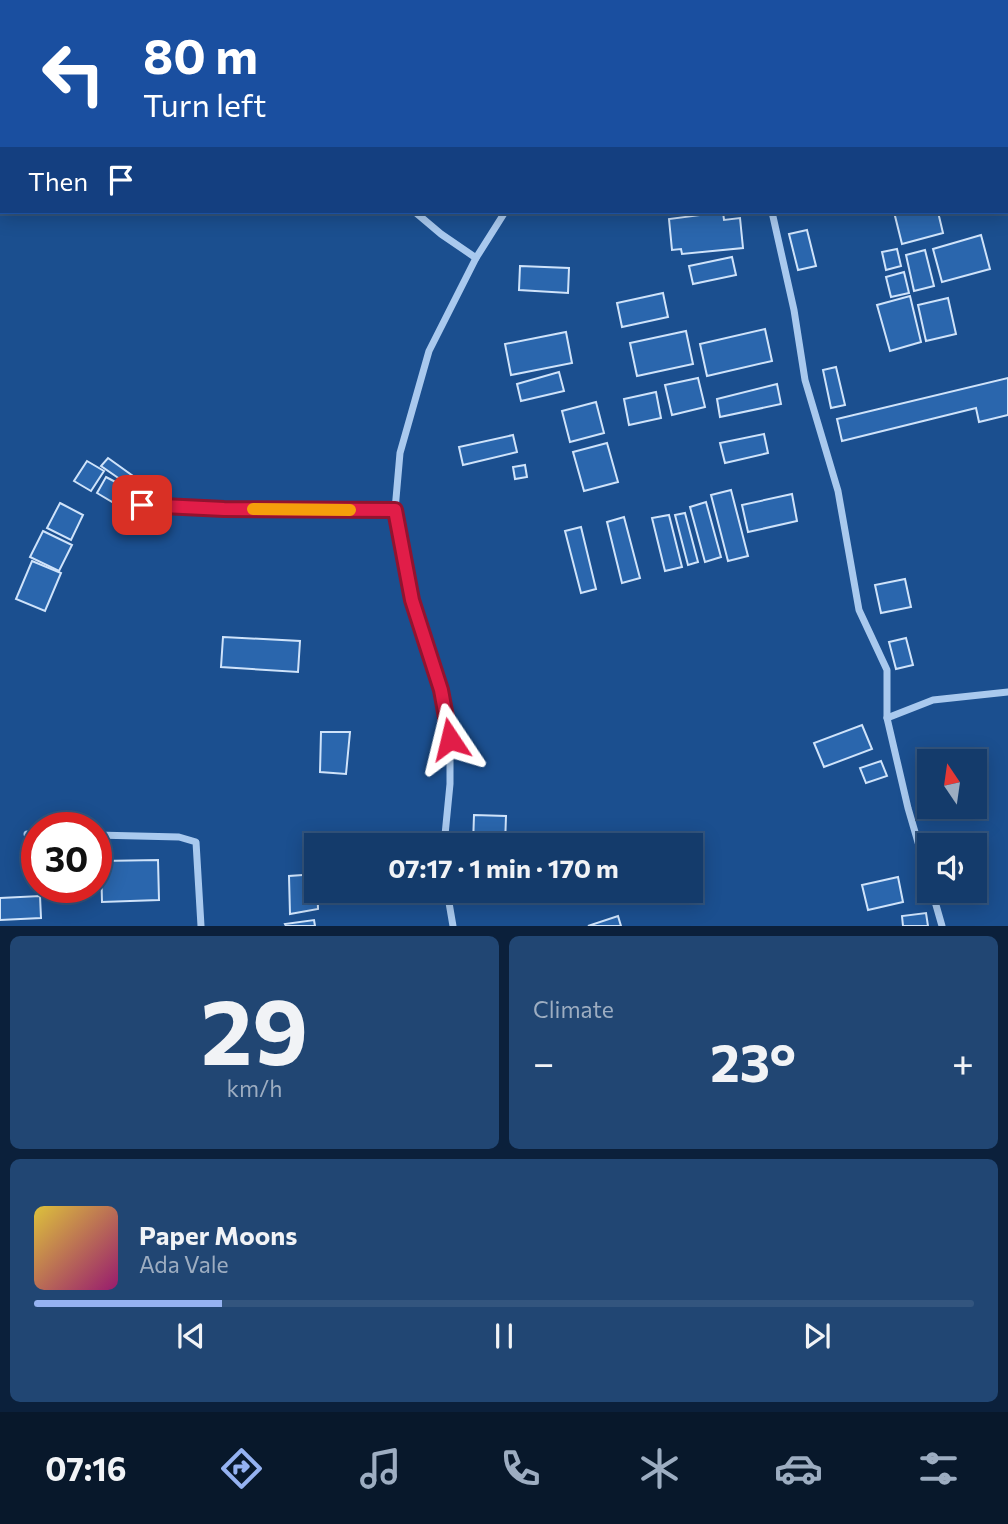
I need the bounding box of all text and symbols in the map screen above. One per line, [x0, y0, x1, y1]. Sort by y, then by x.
text: 80 m [143, 24, 258, 84]
icon: left [28, 28, 119, 119]
text: Turn left [143, 84, 267, 124]
icon: arrive [102, 161, 140, 199]
text: Then [28, 165, 88, 196]
pin [112, 475, 172, 535]
icon: arrive [123, 486, 161, 524]
position arrow [413, 702, 487, 776]
north arrow [917, 749, 987, 819]
map controls [917, 749, 987, 903]
speed limit sign: 30 [21, 812, 112, 903]
button: sound [917, 833, 987, 903]
text: 07:17 · 1 min · 170 m [388, 852, 619, 883]
text: 29 [201, 972, 308, 1084]
text: Climate [533, 995, 614, 1023]
text: 23° [710, 1029, 796, 1093]
text: − [533, 1038, 555, 1085]
text: + [952, 1038, 974, 1085]
text: km/h [227, 1074, 282, 1102]
text: Paper Moons [139, 1219, 297, 1250]
text: Ada Vale [139, 1250, 229, 1278]
icon: previous [172, 1317, 210, 1355]
icon: pause [485, 1317, 523, 1355]
icon: next [798, 1317, 836, 1355]
icon: directions [217, 1444, 266, 1493]
icon: music [356, 1444, 405, 1493]
icon: phone [496, 1444, 545, 1493]
icon: climate [635, 1444, 684, 1493]
icon: car [774, 1444, 823, 1493]
icon: filters [914, 1444, 963, 1493]
text: 07:16 [45, 1448, 126, 1488]

